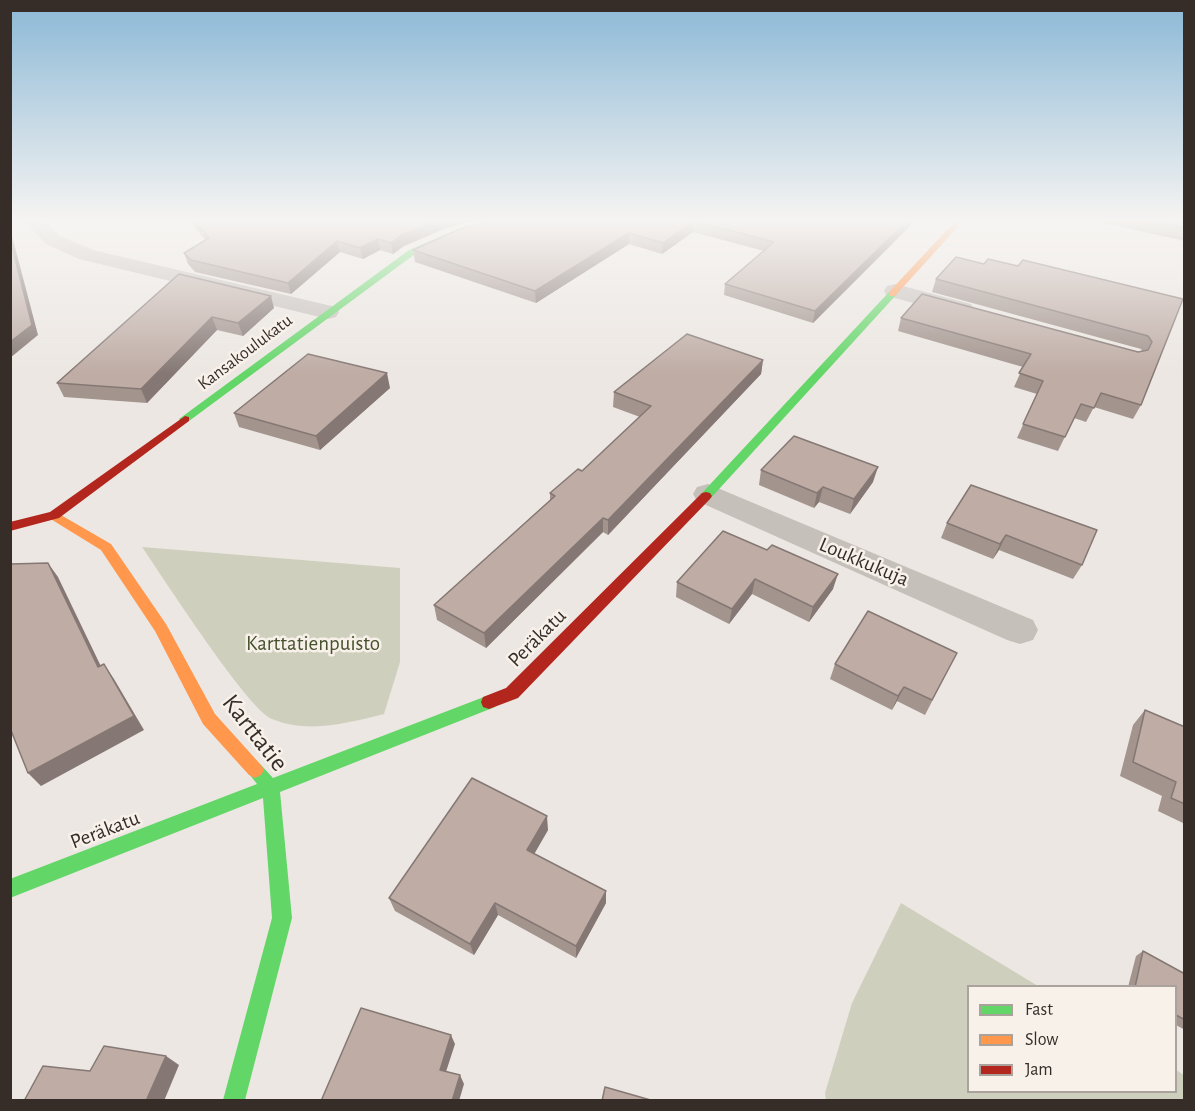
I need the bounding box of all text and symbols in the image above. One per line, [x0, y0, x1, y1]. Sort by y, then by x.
street label: Kansakoulukatu [193, 309, 297, 395]
street label: Loukkukuja [815, 532, 913, 592]
street label: Peräkatu [503, 604, 571, 672]
park label: Karttatienpuisto [246, 631, 380, 657]
street label: Karttatie [215, 688, 295, 778]
street label: Peräkatu [67, 805, 143, 855]
legend [967, 985, 1177, 1093]
text: Fast [1025, 1001, 1053, 1019]
text: Slow [1025, 1031, 1058, 1049]
text: Jam [1025, 1061, 1053, 1079]

